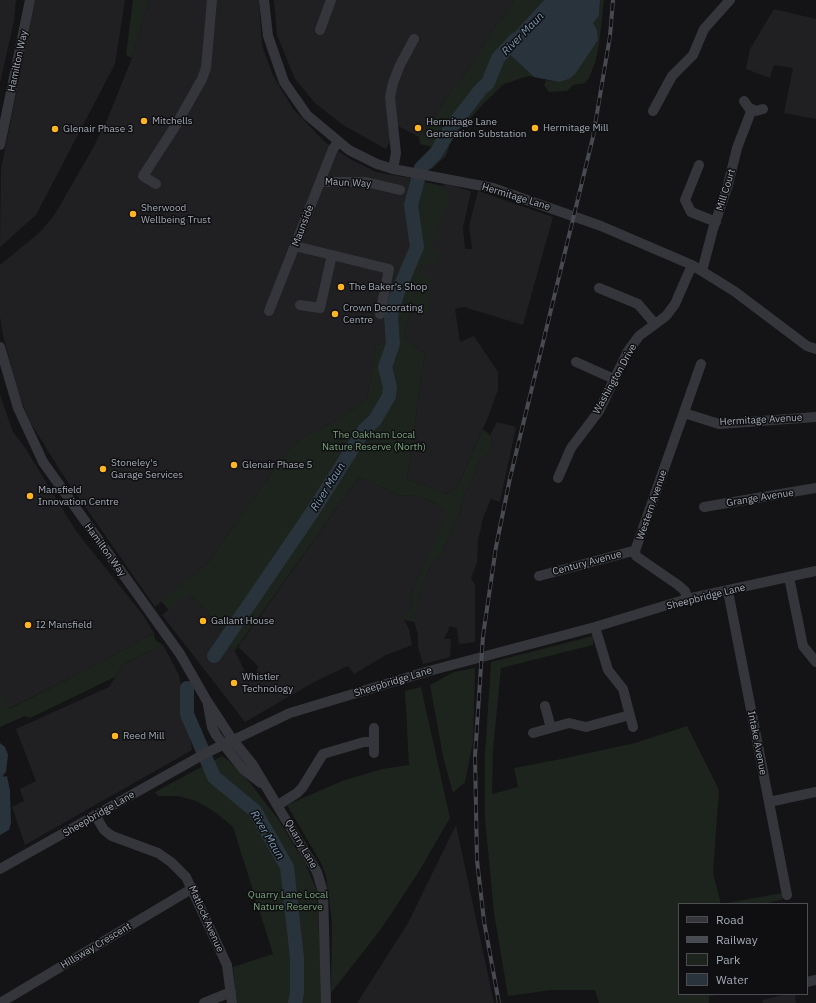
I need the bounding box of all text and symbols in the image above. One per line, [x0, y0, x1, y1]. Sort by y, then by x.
water label: River Maun [499, 10, 547, 58]
street label: Hamilton Way [6, 29, 30, 93]
place label: Mitchells [152, 115, 193, 127]
marker: Mitchells [139, 116, 149, 126]
place label: Hermitage Lane Generation Substation [426, 116, 526, 140]
place label: Hermitage Mill [543, 122, 608, 134]
place label: Glenair Phase 3 [63, 123, 134, 135]
marker: Hermitage Lane Generation Substation [413, 123, 423, 133]
marker: Hermitage Mill [530, 123, 540, 133]
marker: Glenair Phase 3 [50, 124, 60, 134]
street label: Mill Court [714, 168, 738, 212]
street label: Maun Way [325, 176, 371, 190]
street label: Hermitage Lane [480, 181, 552, 213]
place label: Sherwood Wellbeing Trust [141, 202, 211, 226]
street label: Maunside [290, 204, 316, 248]
marker: Sherwood Wellbeing Trust [128, 209, 138, 219]
place label: The Baker's Shop [349, 281, 427, 293]
marker: The Baker's Shop [336, 282, 346, 292]
place label: Crown Decorating Centre [343, 302, 423, 326]
marker: Crown Decorating Centre [330, 309, 340, 319]
street label: Washington Drive [591, 342, 639, 416]
street label: Hermitage Avenue [719, 412, 803, 428]
park label: The Oakham Local Nature Reserve (North) [322, 429, 426, 452]
place label: Stoneley's Garage Services [111, 457, 183, 480]
place label: Glenair Phase 5 [242, 459, 313, 471]
marker: Glenair Phase 5 [229, 460, 239, 470]
water label: River Maun [308, 460, 348, 514]
marker: Stoneley's Garage Services [98, 464, 108, 474]
street label: Western Avenue [634, 468, 670, 542]
place label: Mansfield Innovation Centre [38, 484, 119, 508]
street label: Grange Avenue [725, 487, 795, 509]
marker: Mansfield Innovation Centre [25, 491, 35, 501]
street label: Hamilton Way [82, 521, 128, 579]
street label: Century Avenue [551, 548, 623, 578]
street label: Sheepbridge Lane [665, 581, 747, 613]
place label: Gallant House [211, 615, 274, 627]
marker: Gallant House [198, 616, 208, 626]
place label: I2 Mansfield [36, 619, 92, 631]
marker: I2 Mansfield [23, 620, 33, 630]
street label: Sheepbridge Lane [353, 664, 433, 700]
place label: Whistler Technology [242, 671, 293, 694]
marker: Whistler Technology [229, 678, 239, 688]
street label: Intake Avenue [745, 710, 769, 776]
place label: Reed Mill [123, 730, 164, 742]
marker: Reed Mill [110, 731, 120, 741]
street label: Sheepbridge Lane [61, 789, 137, 839]
water label: River Maun [247, 808, 287, 862]
street label: Quarry Lane [282, 817, 320, 871]
street label: Matlock Avenue [186, 884, 226, 954]
park label: Quarry Lane Local Nature Reserve [248, 889, 328, 912]
legend [678, 903, 808, 995]
text: Road [716, 912, 744, 927]
street label: Hillsway Crescent [59, 920, 133, 972]
text: Railway [716, 932, 758, 947]
text: Park [716, 952, 740, 967]
text: Water [716, 972, 748, 987]

